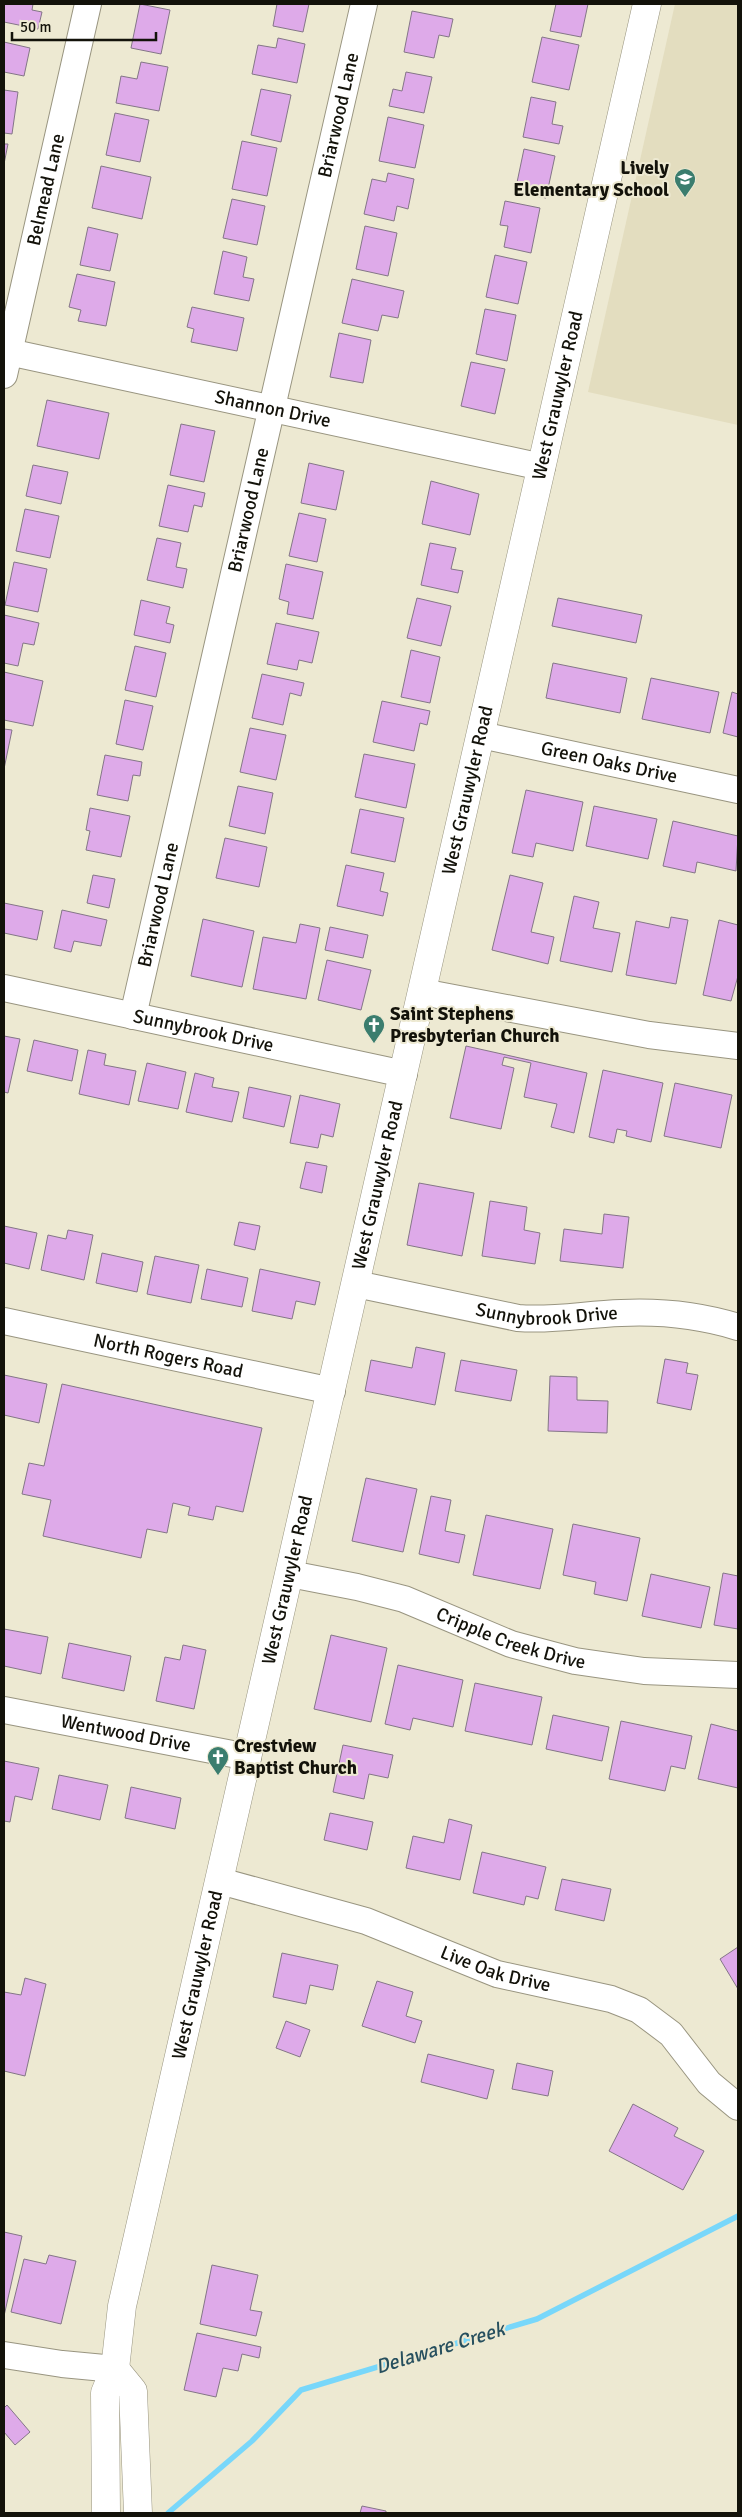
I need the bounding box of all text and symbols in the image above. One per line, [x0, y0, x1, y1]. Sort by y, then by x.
scale bar [12, 10, 156, 42]
text: 50 m [20, 18, 51, 36]
street label: Briarwood Lane [313, 50, 365, 180]
street label: Belmead Lane [22, 131, 70, 248]
place label: Lively Elementary School [513, 156, 670, 202]
school or university icon: Lively Elementary School [673, 167, 697, 198]
street label: West Grauwyler Road [527, 309, 589, 482]
street label: Shannon Drive [212, 385, 333, 433]
street label: Briarwood Lane [223, 445, 274, 575]
street label: West Grauwyler Road [437, 703, 499, 877]
street label: Green Oaks Drive [539, 736, 680, 789]
street label: Briarwood Lane [132, 840, 184, 970]
place label: Saint Stephens Presbyterian Church [390, 1002, 559, 1048]
street label: Sunnybrook Drive [131, 1004, 276, 1058]
church icon: Saint Stephens Presbyterian Church [362, 1013, 386, 1044]
street label: West Grauwyler Road [347, 1098, 409, 1272]
street label: Sunnybrook Drive [473, 1297, 618, 1331]
street label: North Rogers Road [91, 1328, 245, 1384]
street label: West Grauwyler Road [257, 1493, 318, 1667]
street label: Cripple Creek Drive [432, 1602, 587, 1674]
street label: Wentwood Drive [59, 1709, 193, 1758]
place label: Crestview Baptist Church [234, 1734, 357, 1780]
church icon: Crestview Baptist Church [206, 1745, 230, 1776]
street label: West Grauwyler Road [167, 1888, 228, 2062]
street label: Live Oak Drive [437, 1940, 553, 1997]
water label: Delaware Creek [372, 2316, 509, 2379]

